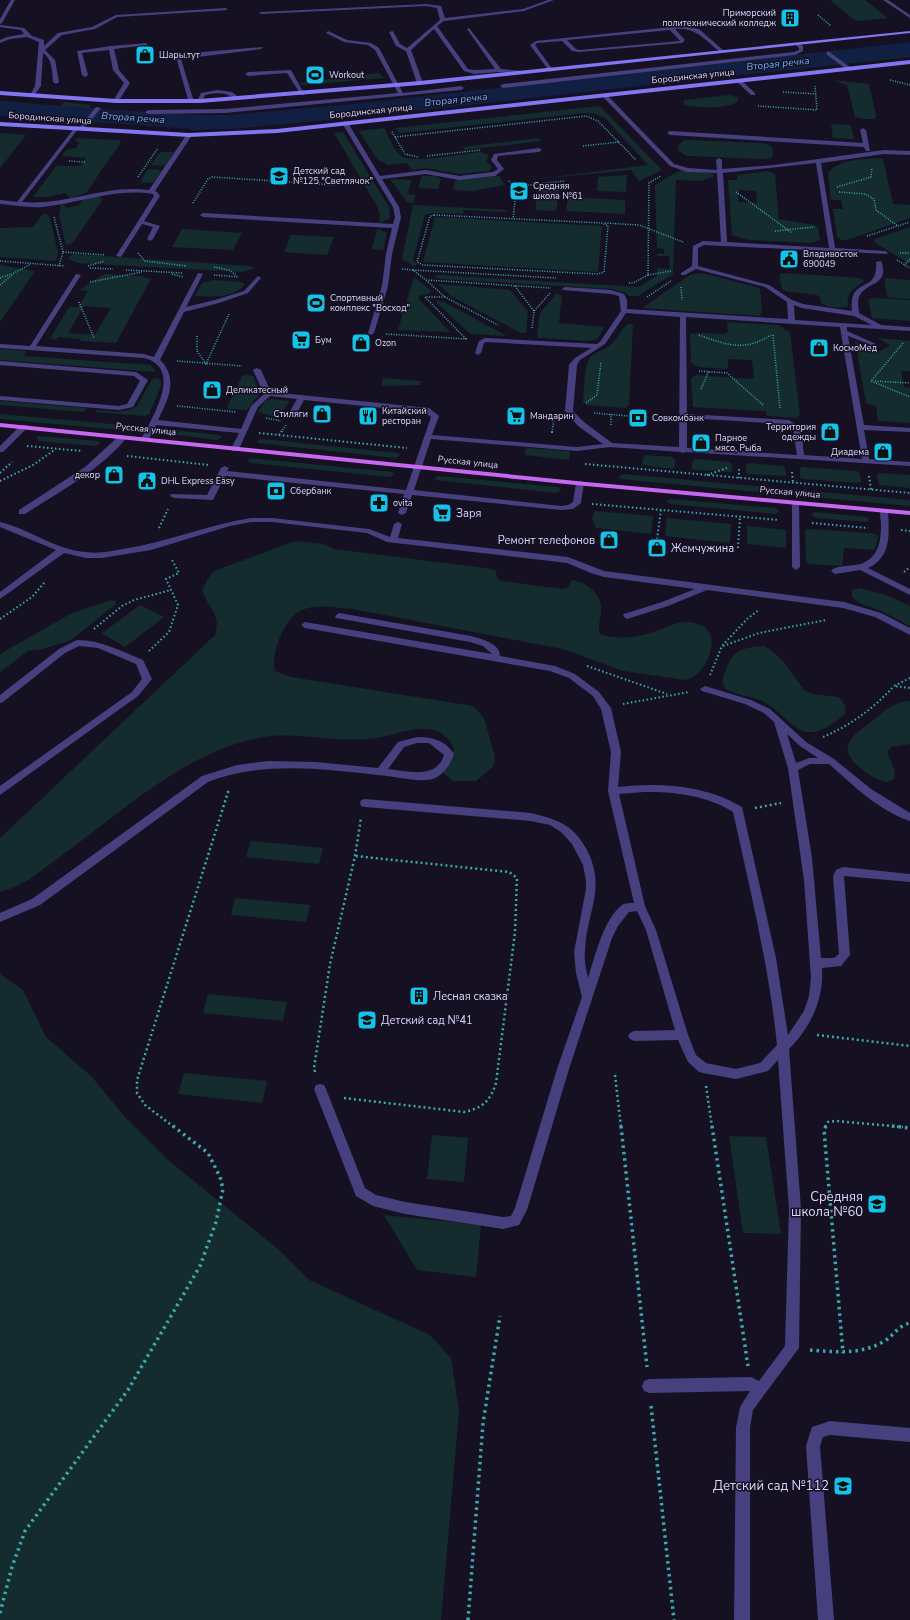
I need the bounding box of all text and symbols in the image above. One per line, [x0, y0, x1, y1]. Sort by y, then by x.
place label: Приморский политехнический колледж [662, 7, 777, 29]
building icon: Приморский политехнический колледж [779, 7, 801, 29]
shop icon: Шары.тут [134, 44, 156, 66]
place label: Шары.тут [159, 49, 200, 61]
water label: Вторая речка [746, 54, 810, 74]
sports icon: Workout [304, 64, 326, 86]
street label: Бородинская улица [651, 66, 735, 86]
place label: Workout [329, 69, 365, 81]
water label: Вторая речка [424, 90, 488, 110]
street label: Бородинская улица [329, 101, 413, 121]
street label: Бородинская улица [8, 109, 92, 127]
water label: Вторая речка [101, 109, 165, 127]
school or university icon: Детский сад №125 "Светлячок" [268, 165, 290, 187]
place label: Детский сад №125 "Светлячок" [293, 165, 373, 187]
school or university icon: Средняя школа №61 [508, 180, 530, 202]
place label: Средняя школа №61 [533, 180, 583, 202]
public building icon: Владивосток 690049 [778, 248, 800, 270]
place label: Владивосток 690049 [803, 248, 858, 270]
sports icon: Спортивный комплекс "Восход" [305, 292, 327, 314]
place label: Спортивный комплекс "Восход" [330, 292, 410, 314]
supermarket icon: Бум [290, 329, 312, 351]
shop icon: Ozon [350, 332, 372, 354]
place label: Бум [315, 334, 332, 346]
place label: Ozon [375, 337, 396, 349]
shop icon: КосмоМед [808, 337, 830, 359]
place label: КосмоМед [833, 342, 878, 354]
shop icon: Деликатесный [201, 379, 223, 401]
place label: Деликатесный [226, 384, 288, 396]
shop icon: Стиляги [311, 403, 333, 425]
restaurant icon: Китайский ресторан [357, 405, 379, 427]
place label: Китайский ресторан [382, 405, 427, 427]
supermarket icon: Мандарин [505, 405, 527, 427]
bank icon: Совкомбанк [627, 407, 649, 429]
place label: Стиляги [274, 408, 308, 420]
place label: Мандарин [530, 410, 574, 422]
place label: Совкомбанк [652, 412, 704, 424]
street label: Русская улица [115, 420, 177, 438]
place label: Территория одежды [766, 421, 816, 443]
shop icon: Территория одежды [819, 421, 841, 443]
shop icon: Парное мясо, Рыба [690, 432, 712, 454]
place label: Парное мясо, Рыба [715, 432, 762, 454]
shop icon: Диадема [872, 441, 894, 463]
place label: Диадема [831, 446, 869, 458]
street label: Русская улица [437, 453, 499, 471]
shop icon: декор [103, 464, 125, 486]
place label: декор [75, 469, 100, 481]
public building icon: DHL Express Easy [136, 470, 158, 492]
place label: DHL Express Easy [161, 475, 235, 487]
bank icon: Сбербанк [265, 480, 287, 502]
street label: Русская улица [759, 483, 821, 501]
place label: Сбербанк [290, 485, 332, 497]
pharmacy icon: ovita [368, 492, 390, 514]
place label: ovita [393, 497, 413, 509]
supermarket icon: Заря [431, 502, 453, 524]
place label: Заря [456, 506, 481, 521]
shop icon: Ремонт телефонов [598, 529, 620, 551]
place label: Ремонт телефонов [498, 533, 595, 548]
shop icon: Жемчужина [646, 537, 668, 559]
place label: Жемчужина [671, 541, 734, 556]
building icon: Лесная сказка [408, 985, 430, 1007]
place label: Лесная сказка [433, 989, 508, 1004]
school or university icon: Детский сад №41 [356, 1009, 378, 1031]
place label: Детский сад №41 [381, 1013, 473, 1028]
place label: Средняя школа №60 [791, 1188, 863, 1221]
school or university icon: Средняя школа №60 [866, 1193, 888, 1215]
school or university icon: Детский сад №112 [832, 1475, 854, 1497]
place label: Детский сад №112 [713, 1477, 829, 1495]

